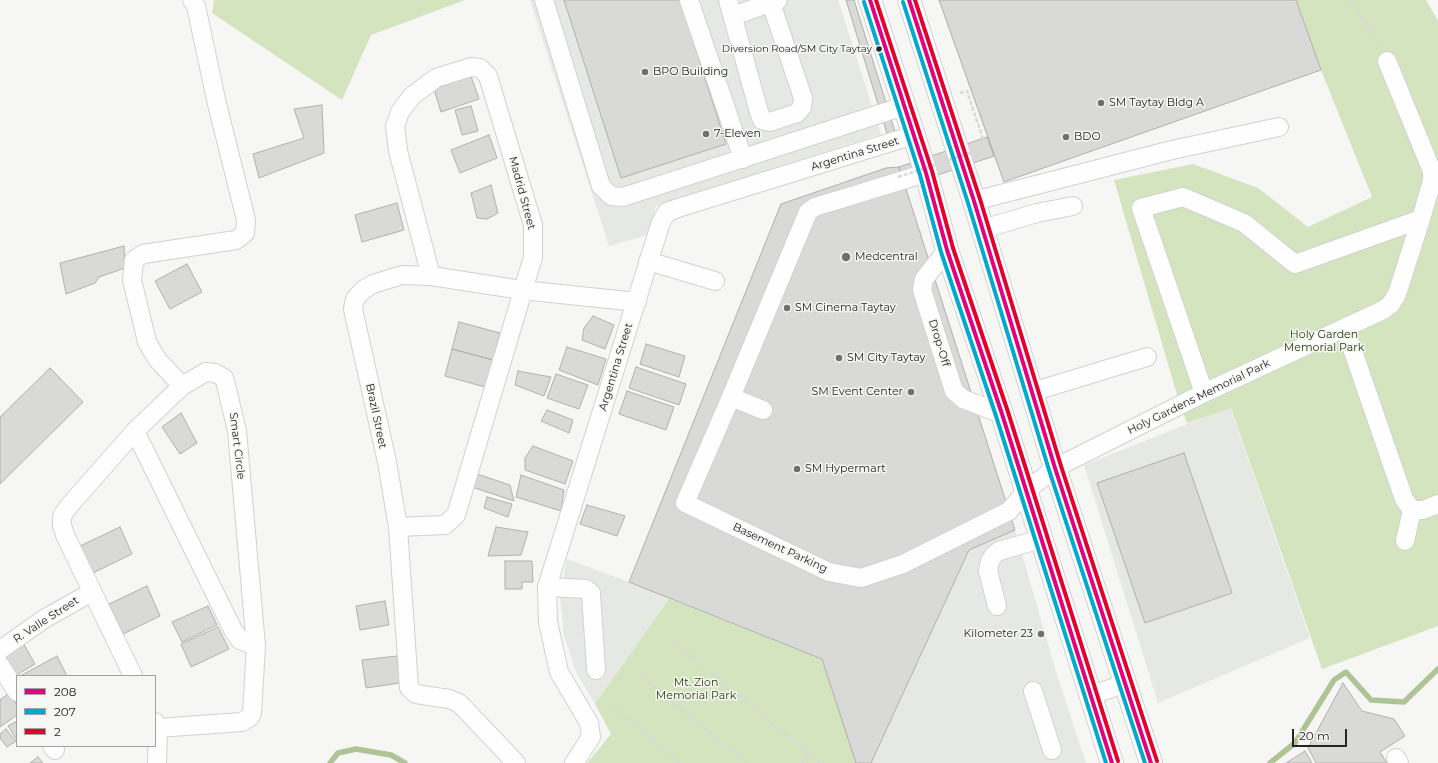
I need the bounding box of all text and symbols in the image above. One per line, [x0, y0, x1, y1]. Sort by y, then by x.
place label: Diversion Road/SM City Taytay [722, 43, 872, 55]
marker: Diversion Road/SM City Taytay [874, 44, 884, 54]
place label: BPO Building [653, 65, 728, 79]
marker: BPO Building [640, 67, 650, 77]
place label: SM Taytay Bldg A [1109, 96, 1204, 110]
marker: SM Taytay Bldg A [1096, 98, 1106, 108]
place label: 7-Eleven [714, 127, 761, 141]
marker: 7-Eleven [701, 129, 711, 139]
place label: BDO [1074, 130, 1101, 144]
marker: BDO [1061, 132, 1071, 142]
street label: Argentina Street [809, 134, 901, 174]
street label: Madrid Street [506, 155, 538, 231]
place label: Medcentral [855, 250, 918, 264]
marker: Medcentral [840, 251, 852, 263]
place label: SM Cinema Taytay [795, 301, 896, 315]
marker: SM Cinema Taytay [782, 303, 792, 313]
street label: Drop-Off [926, 318, 952, 368]
street label: Argentina Street [596, 321, 636, 413]
park label: Holy Garden Memorial Park [1284, 328, 1364, 354]
place label: SM City Taytay [847, 351, 926, 365]
marker: SM City Taytay [834, 353, 844, 363]
street label: Holy Gardens Memorial Park [1126, 357, 1272, 437]
street label: Brazil Street [363, 382, 389, 450]
place label: SM Event Center [811, 385, 903, 399]
marker: SM Event Center [906, 387, 916, 397]
street label: Smart Circle [226, 412, 248, 480]
place label: SM Hypermart [805, 462, 886, 476]
marker: SM Hypermart [792, 464, 802, 474]
street label: Basement Parking [731, 520, 829, 576]
street label: R. Valle Street [11, 594, 81, 646]
place label: Kilometer 23 [963, 627, 1033, 641]
marker: Kilometer 23 [1036, 629, 1046, 639]
legend [16, 675, 156, 747]
park label: Mt. Zion Memorial Park [656, 676, 736, 702]
text: 208 [54, 684, 76, 699]
text: 207 [54, 704, 76, 719]
scale bar [1294, 721, 1349, 747]
text: 2 [54, 724, 61, 739]
text: 20 m [1299, 728, 1330, 743]

